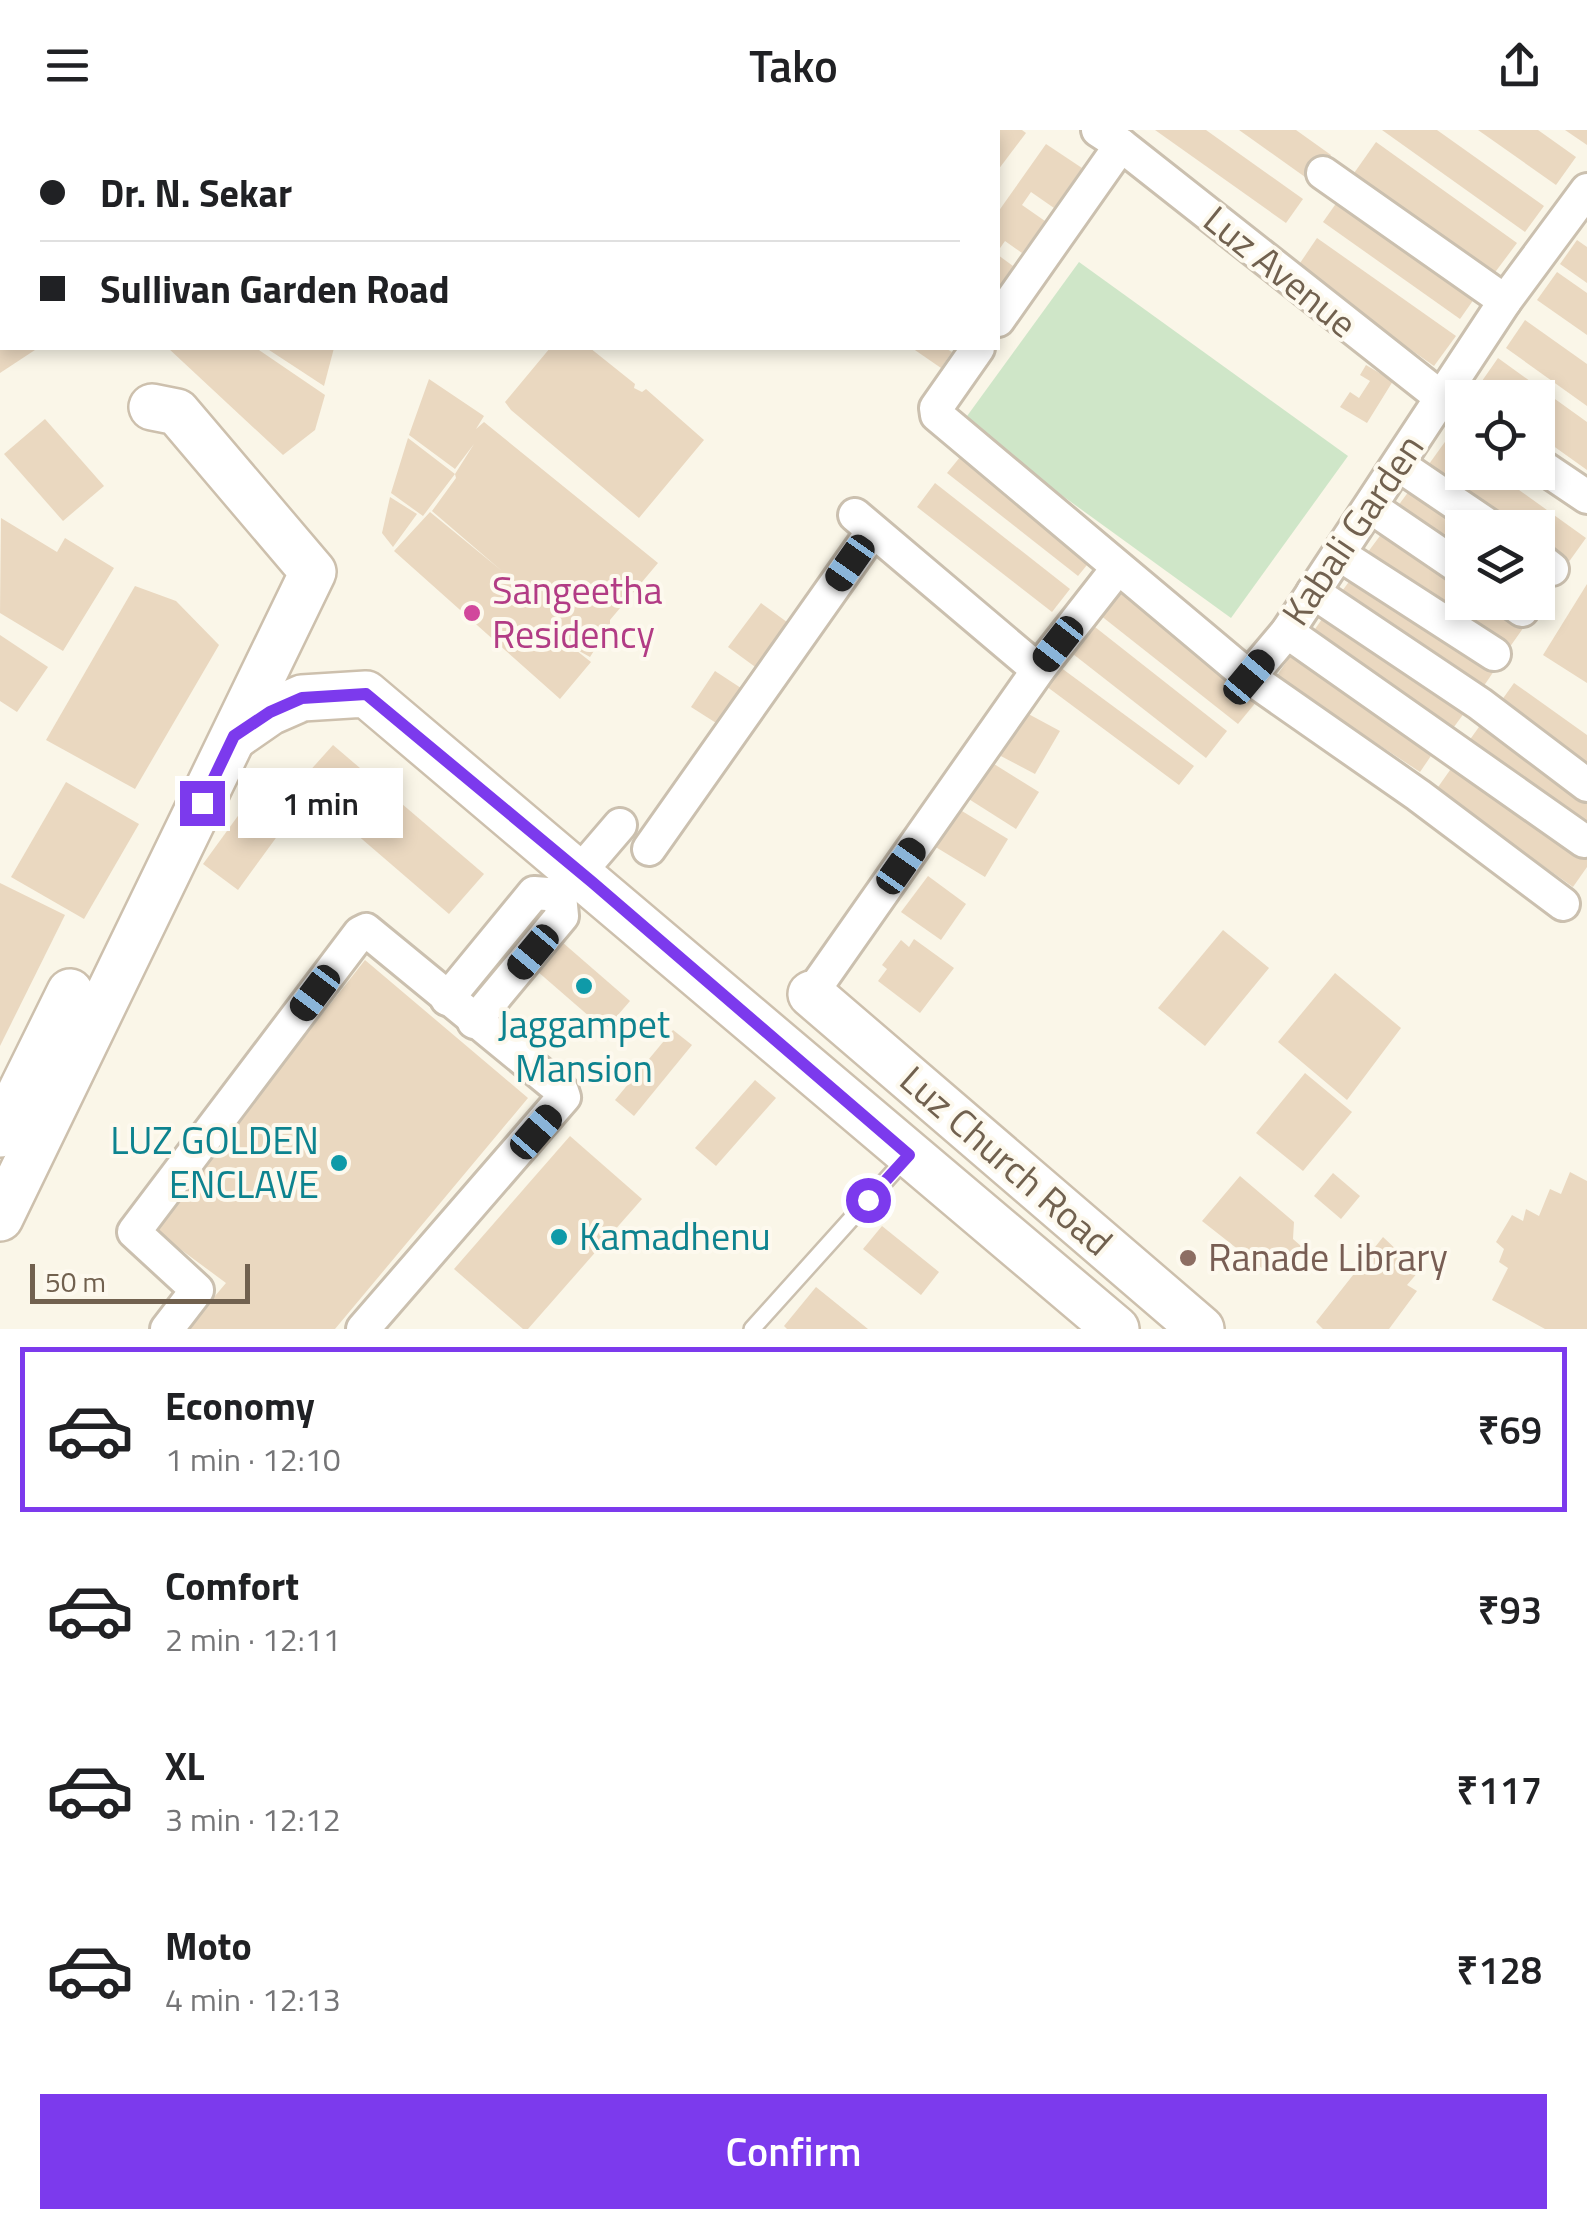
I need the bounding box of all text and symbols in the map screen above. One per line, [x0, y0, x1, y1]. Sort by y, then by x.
text: Tako [749, 31, 838, 99]
icon: menu [40, 38, 95, 93]
icon: share [1492, 38, 1547, 93]
text: Dr. N. Sekar [100, 164, 292, 222]
street label: Luz Avenue [1191, 191, 1370, 351]
text: Sullivan Garden Road [100, 260, 450, 318]
map controls [1445, 380, 1555, 620]
button: locate [1445, 380, 1555, 490]
street label: Kabali Garden [1267, 422, 1438, 637]
button: layers [1445, 510, 1555, 620]
car [821, 530, 879, 596]
place label: Sangeetha Residency [492, 561, 663, 663]
marker: Sangeetha Residency [461, 602, 483, 624]
car [1028, 611, 1088, 677]
car [1218, 644, 1280, 710]
callout: 1 min [237, 768, 402, 838]
text: 1 min [282, 779, 359, 827]
route end [180, 781, 225, 826]
car [872, 833, 930, 899]
car [502, 919, 564, 985]
car [285, 960, 345, 1026]
marker: Jaggampet Mansion [573, 975, 595, 997]
place label: Jaggampet Mansion [498, 995, 670, 1097]
street label: Luz Church Road [887, 1051, 1126, 1269]
car [505, 1100, 567, 1164]
place label: LUZ GOLDEN ENCLAVE [110, 1111, 319, 1213]
marker: LUZ GOLDEN ENCLAVE [328, 1152, 350, 1174]
route start [846, 1178, 891, 1223]
place label: Kamadhenu [579, 1207, 771, 1265]
marker: Kamadhenu [548, 1226, 570, 1248]
place label: Ranade Library [1208, 1228, 1448, 1286]
marker: Ranade Library [1177, 1247, 1199, 1269]
scale bar [30, 1259, 250, 1304]
text: 50 m [45, 1260, 106, 1303]
text: Economy [165, 1377, 315, 1435]
icon: car [45, 1385, 135, 1475]
text: ₹69 [1478, 1401, 1542, 1459]
text: 1 min · 12:10 [165, 1435, 341, 1483]
text: Comfort [165, 1557, 299, 1615]
icon: car [45, 1565, 135, 1655]
text: ₹93 [1478, 1581, 1542, 1639]
text: 2 min · 12:11 [165, 1615, 341, 1663]
text: XL [165, 1737, 205, 1795]
icon: car [45, 1745, 135, 1835]
text: ₹117 [1456, 1761, 1542, 1819]
text: 3 min · 12:12 [165, 1795, 341, 1843]
text: Moto [165, 1917, 252, 1975]
icon: car [45, 1925, 135, 2015]
text: ₹128 [1456, 1941, 1542, 1999]
text: 4 min · 12:13 [165, 1975, 341, 2023]
button: Confirm [40, 2094, 1547, 2209]

